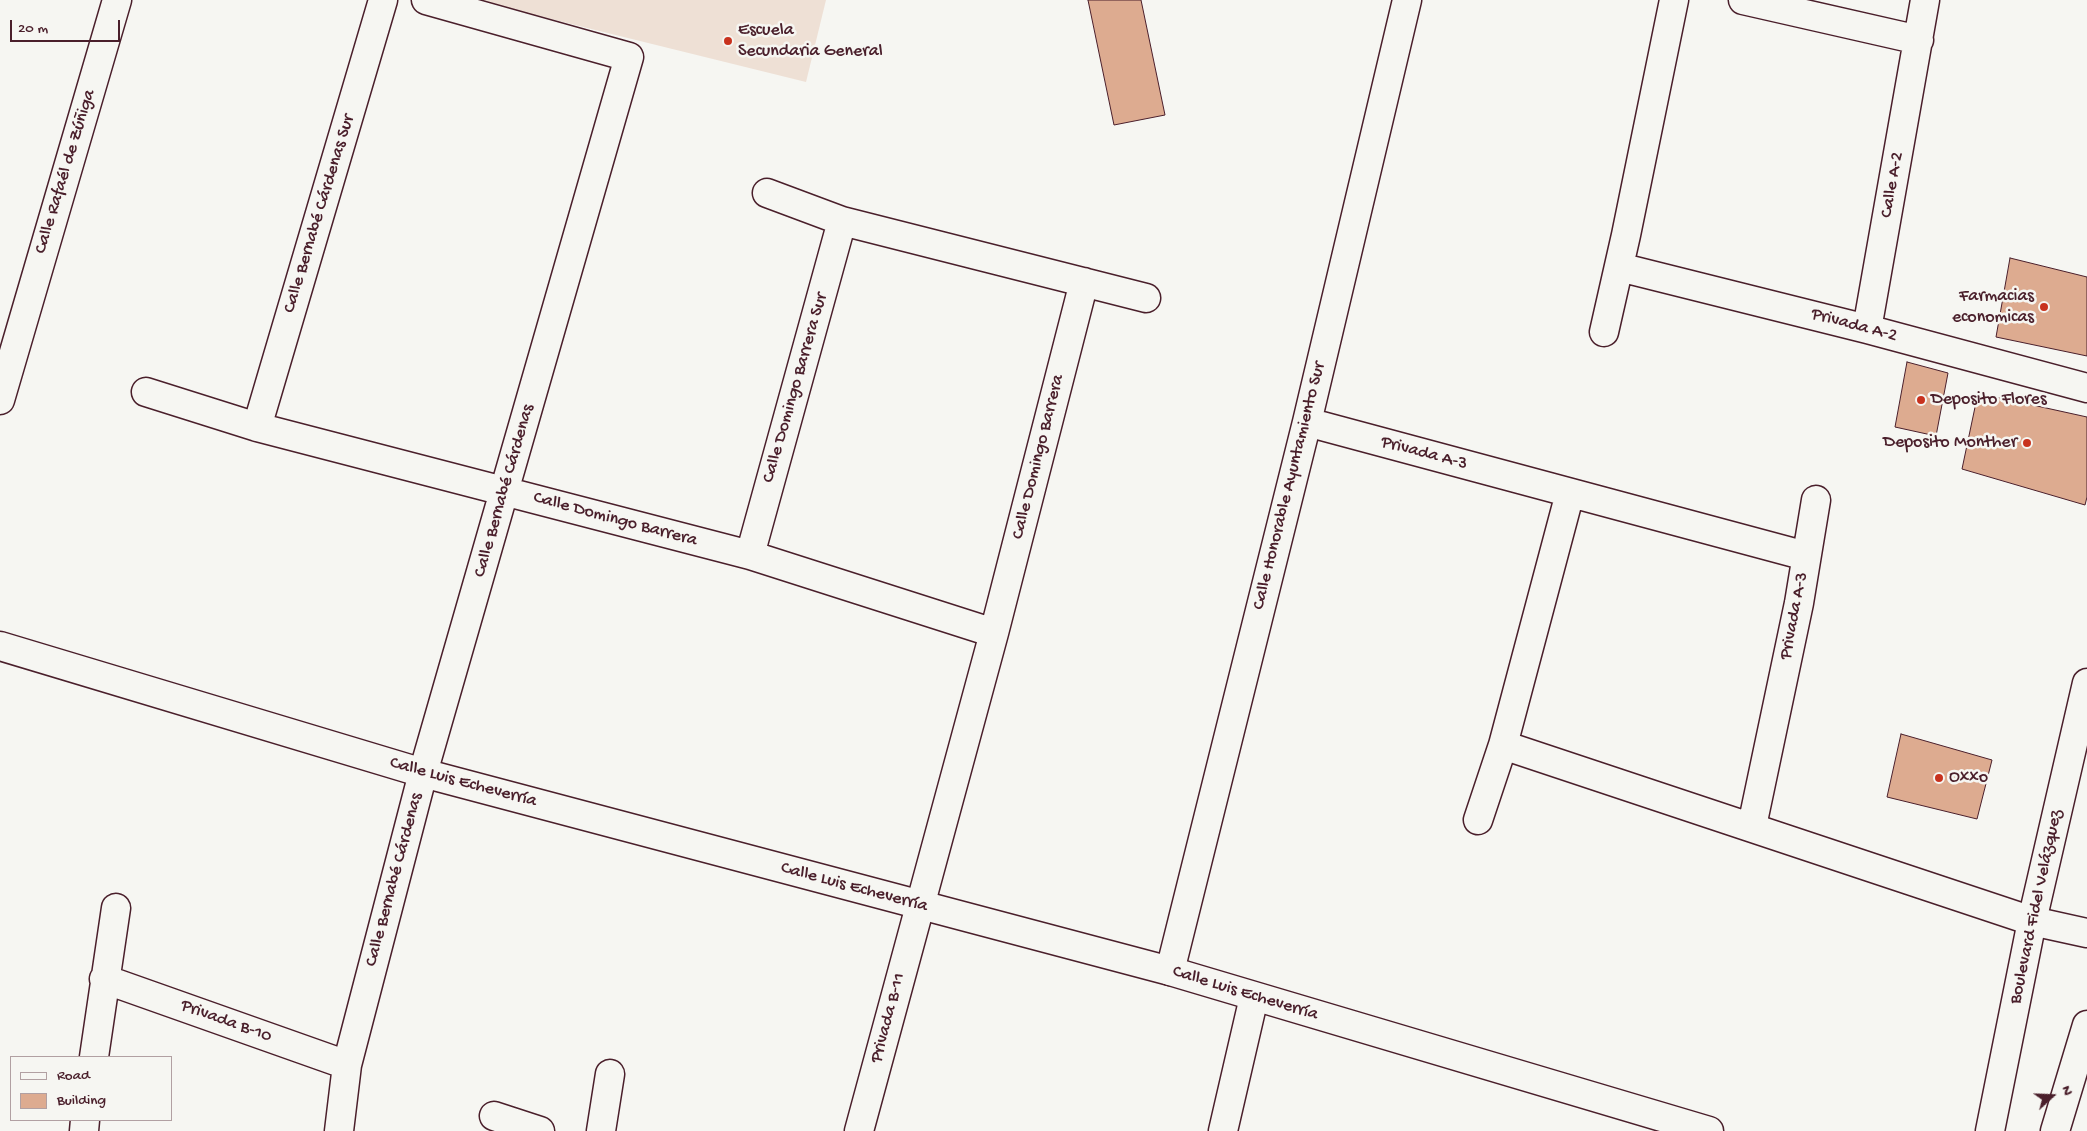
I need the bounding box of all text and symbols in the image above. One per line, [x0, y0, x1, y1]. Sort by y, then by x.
scale bar [12, 10, 122, 42]
text: 20 m [18, 20, 48, 38]
place label: Escuela Secundaria General [738, 20, 883, 62]
marker: Escuela Secundaria General [722, 35, 734, 47]
street label: Calle Rafaél de Zúñiga [31, 87, 101, 257]
street label: Calle Bernabé Cárdenas Sur [280, 112, 360, 316]
street label: Calle A-2 [1877, 150, 1909, 220]
place label: Farmacias economicas [1952, 286, 2034, 328]
street label: Calle Domingo Barrera Sur [759, 291, 833, 485]
marker: Farmacias economicas [2038, 301, 2050, 313]
street label: Privada A-2 [1809, 304, 1899, 348]
street label: Calle Honorable Ayuntamiento Sur [1249, 360, 1331, 612]
street label: Calle Domingo Barrera [1008, 372, 1070, 542]
place label: Deposito Flores [1931, 389, 2047, 411]
marker: Deposito Flores [1915, 394, 1927, 406]
street label: Calle Bernabé Cárdenas [470, 402, 540, 580]
street label: Privada A-3 [1378, 432, 1470, 476]
place label: Deposito Monther [1883, 432, 2017, 454]
marker: Deposito Monther [2021, 437, 2033, 449]
street label: Calle Domingo Barrera [531, 488, 699, 552]
street label: Privada A-3 [1776, 570, 1814, 662]
street label: Calle Luis Echeverría [387, 753, 539, 813]
place label: Oxxo [1949, 767, 1988, 789]
marker: Oxxo [1933, 772, 1945, 784]
street label: Calle Bernabé Cárdenas [361, 791, 429, 969]
street label: Boulevard Fidel Velázquez [2006, 808, 2068, 1006]
street label: Calle Luis Echeverría [778, 858, 930, 918]
street label: Calle Luis Echeverría [1170, 962, 1320, 1026]
street label: Privada B-11 [867, 971, 911, 1065]
street label: Privada B-10 [178, 996, 274, 1048]
legend [10, 1056, 172, 1121]
text: Road [57, 1067, 90, 1085]
north arrow [2027, 1071, 2077, 1121]
text: N [2057, 1083, 2076, 1098]
text: Building [57, 1092, 106, 1110]

